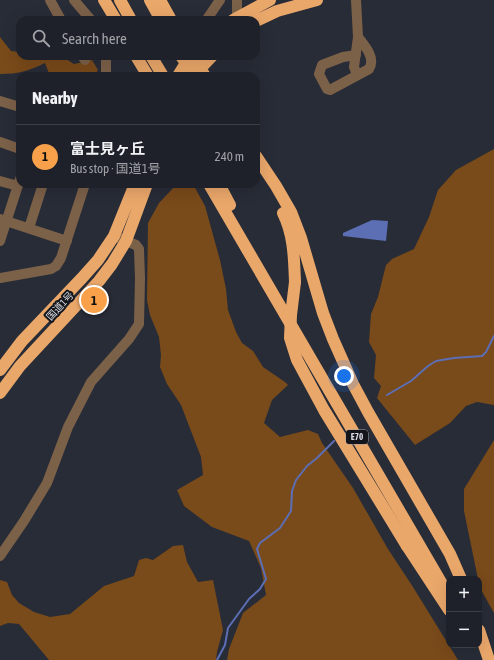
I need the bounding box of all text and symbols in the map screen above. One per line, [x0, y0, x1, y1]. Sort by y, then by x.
search box [16, 16, 260, 60]
icon: search [30, 27, 52, 49]
text: Search here [62, 30, 127, 47]
text: Nearby [32, 88, 78, 108]
text: 富士見ヶ丘 [70, 140, 145, 157]
text: 1 [42, 149, 48, 164]
text: 240 m [215, 149, 244, 164]
text: Bus stop · 国道1号 [70, 161, 161, 176]
pin: 1 [81, 285, 107, 315]
street label: 国道1号 [44, 290, 76, 322]
your location [334, 366, 354, 386]
road number: E70 [346, 430, 368, 444]
map controls [446, 576, 482, 648]
button: + [446, 576, 482, 612]
button: − [446, 612, 482, 648]

